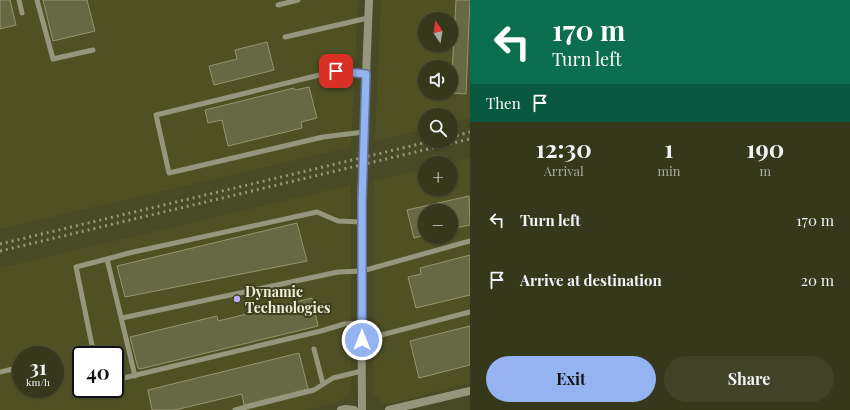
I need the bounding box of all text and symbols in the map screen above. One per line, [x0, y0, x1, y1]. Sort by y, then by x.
text: 170 m [552, 11, 625, 48]
north arrow [418, 12, 458, 52]
map controls [418, 12, 458, 244]
icon: left [486, 16, 538, 68]
text: Turn left [552, 47, 622, 71]
pin [319, 54, 353, 88]
icon: arrive [325, 60, 347, 82]
button: sound [418, 60, 458, 100]
icon: arrive [529, 92, 551, 114]
text: Then [486, 93, 521, 113]
button: search [418, 108, 458, 148]
text: 12:30 [536, 132, 592, 164]
text: 1 [664, 132, 674, 164]
text: 190 [746, 132, 784, 164]
button: + [418, 156, 458, 196]
text: Arrival [544, 162, 584, 179]
text: min [657, 162, 681, 179]
text: m [759, 162, 771, 179]
button: − [418, 204, 458, 244]
icon: left [486, 209, 508, 231]
text: Turn left [520, 210, 581, 230]
text: 170 m [796, 210, 834, 230]
icon: arrive [486, 269, 508, 291]
text: Arrive at destination [520, 270, 662, 290]
text: 20 m [801, 270, 834, 290]
place label: Dynamic Technologies [245, 282, 330, 317]
marker: Dynamic Technologies [232, 294, 242, 304]
position arrow [341, 319, 383, 361]
speed limit sign: 40 [72, 346, 124, 398]
text: 31 [29, 353, 47, 380]
button: Exit [486, 356, 656, 402]
button: Share [664, 356, 834, 402]
text: km/h [26, 375, 50, 389]

